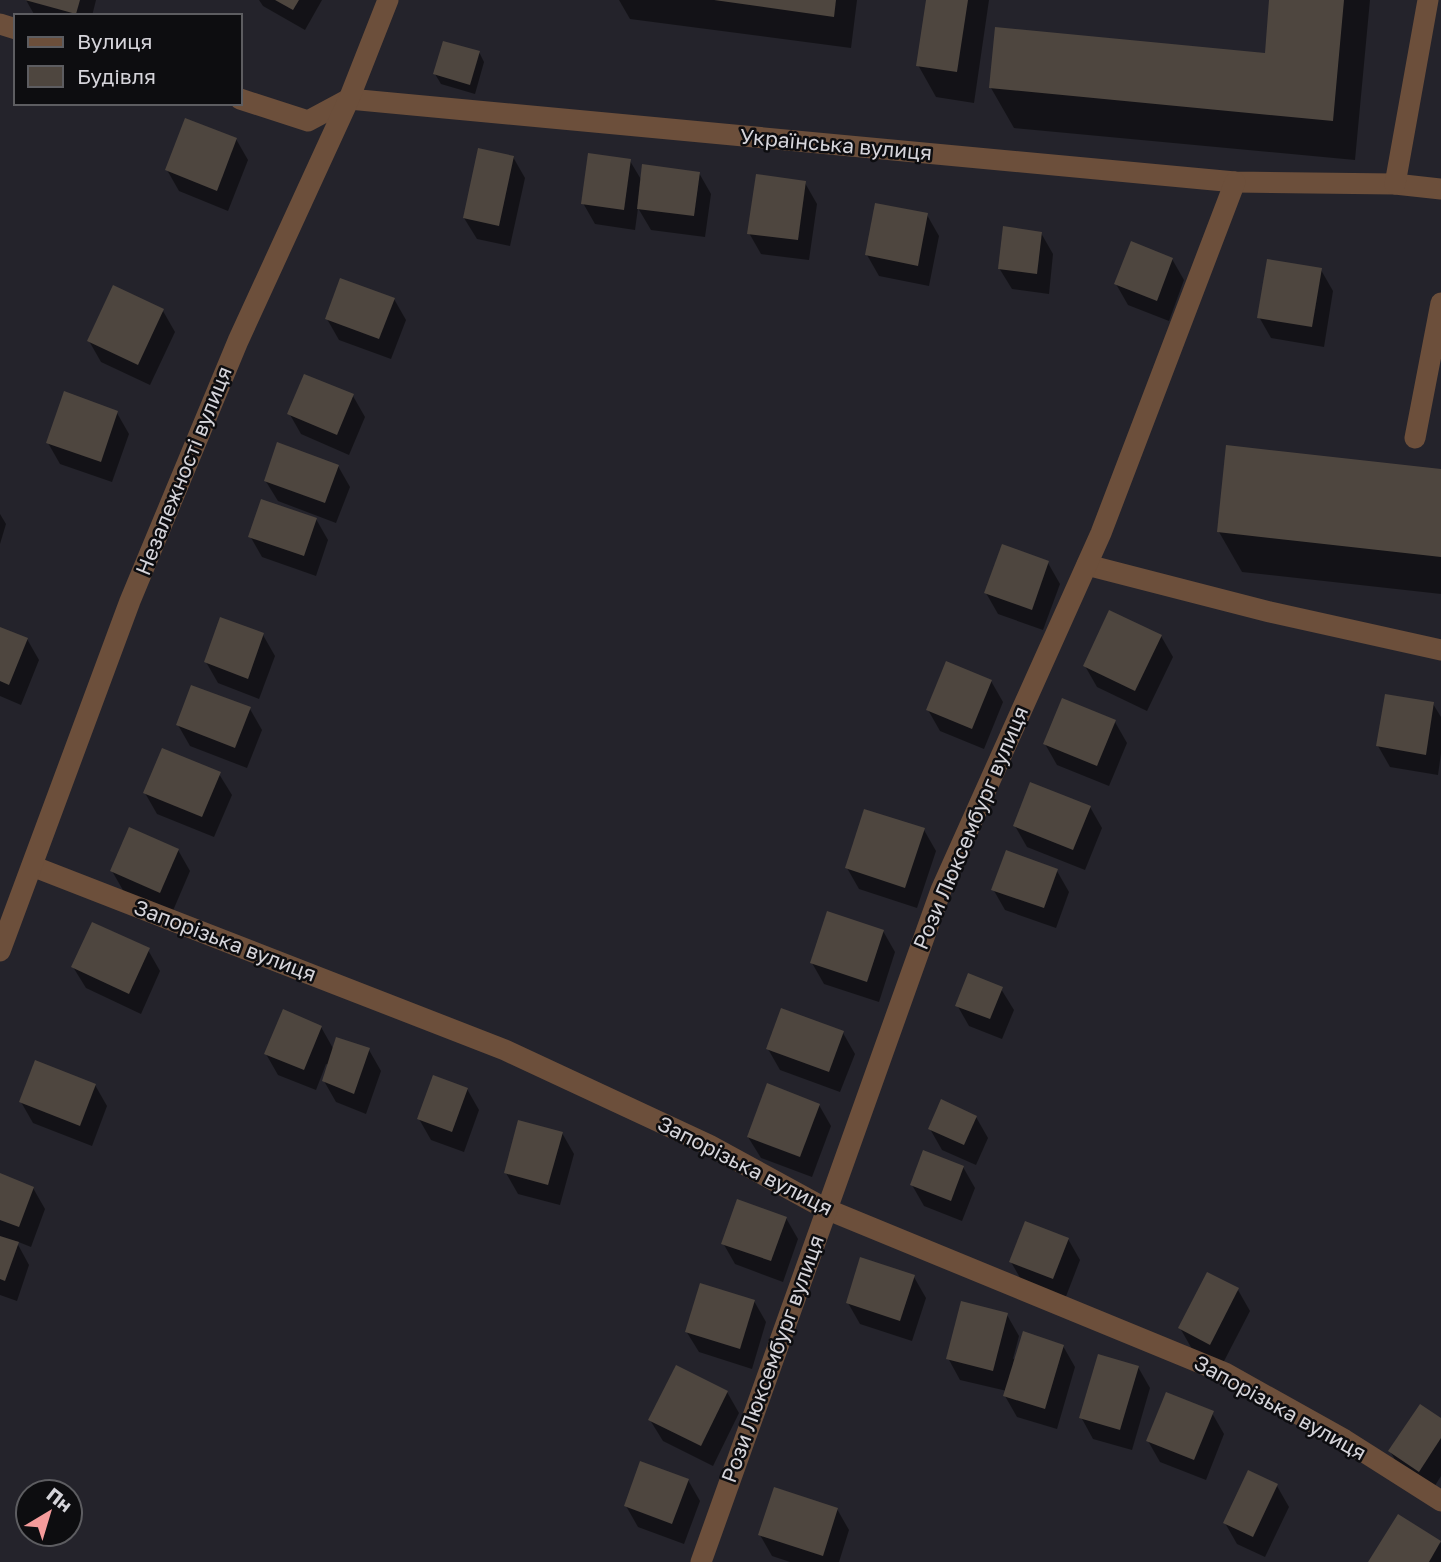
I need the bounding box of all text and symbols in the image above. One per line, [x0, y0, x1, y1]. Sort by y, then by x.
legend [14, 14, 242, 105]
text: Вулиця [77, 28, 153, 54]
text: Будівля [77, 63, 156, 89]
street label: Українська вулиця [739, 123, 933, 165]
street label: Незалежності вулиця [129, 362, 237, 579]
street label: Рози Люксембург вулиця [907, 702, 1033, 953]
street label: Запорізька вулиця [131, 893, 320, 987]
street label: Запорізька вулиця [653, 1110, 837, 1221]
street label: Рози Люксембург вулиця [715, 1231, 829, 1486]
street label: Запорізька вулиця [1190, 1349, 1371, 1465]
north arrow [14, 1478, 84, 1548]
text: Пн [43, 1482, 77, 1516]

